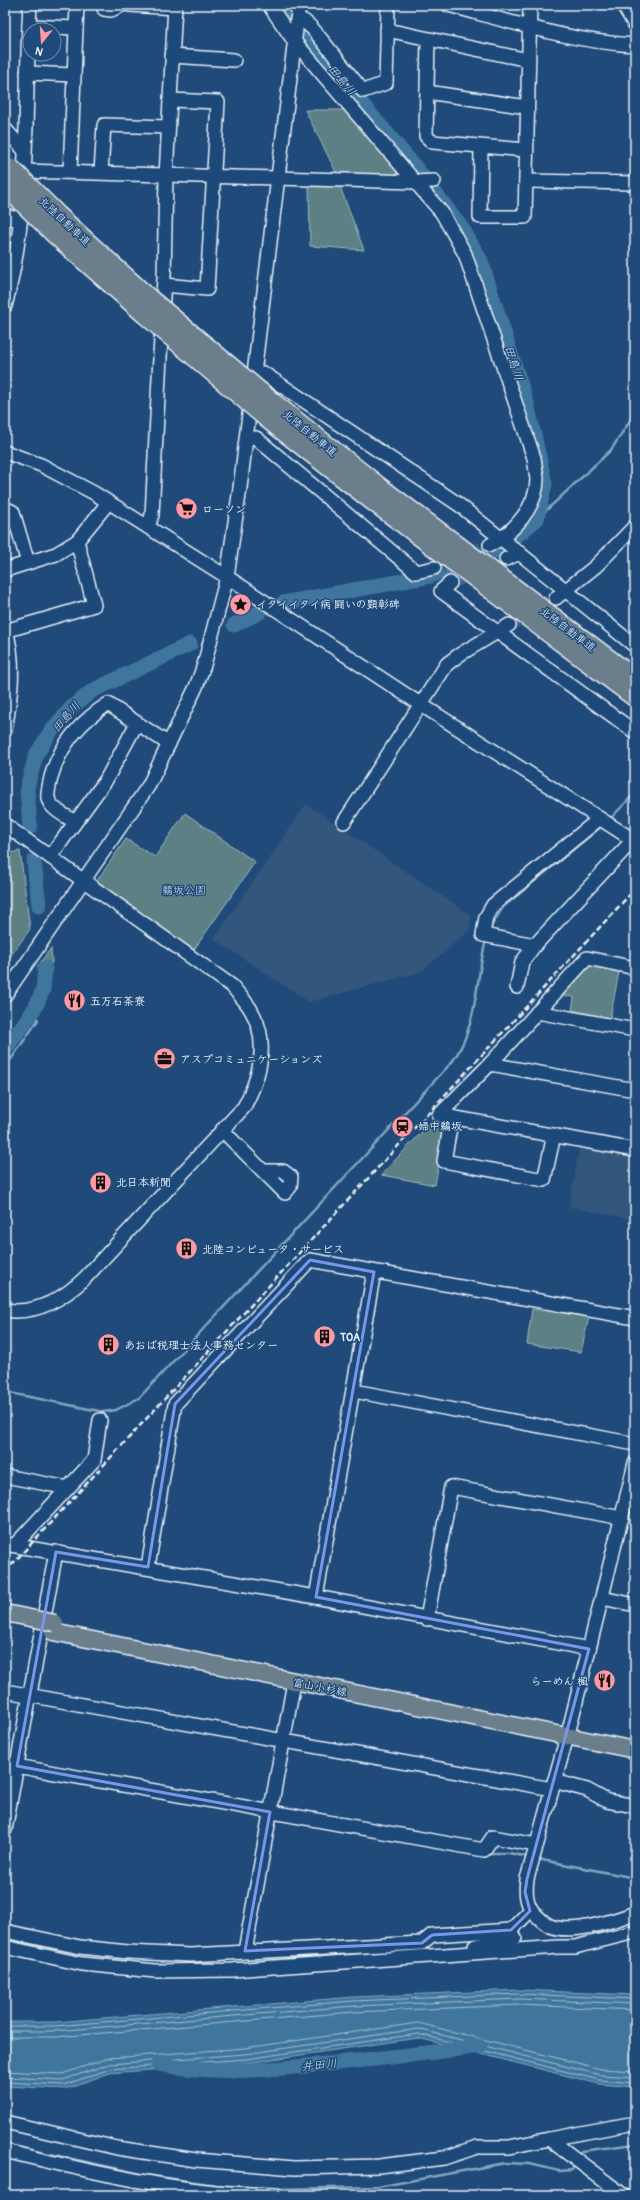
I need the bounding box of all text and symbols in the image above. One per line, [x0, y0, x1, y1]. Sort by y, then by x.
north arrow [22, 22, 62, 62]
text: N [33, 44, 45, 58]
water label: 田島川 [324, 62, 359, 99]
street label: 北陸自動車道 [36, 194, 93, 249]
water label: 田島川 [501, 344, 526, 383]
street label: 北陸自動車道 [280, 408, 339, 459]
supermarket icon: ローソン [173, 496, 199, 522]
place label: ローソン [202, 503, 246, 516]
place icon: イタイイタイ病 闘いの顕彰碑 [228, 591, 254, 617]
place label: イタイイタイ病 闘いの顕彰碑 [256, 598, 400, 611]
street label: 北陸自動車道 [537, 604, 598, 654]
water label: 田島川 [49, 699, 84, 736]
park label: 鵜坂公園 [162, 884, 206, 897]
restaurant icon: 五万石茶寮 [62, 988, 88, 1014]
place label: 五万石茶寮 [90, 995, 145, 1008]
office icon: アスプコミュニケーションズ [152, 1046, 178, 1072]
place label: アスプコミュニケーションズ [180, 1053, 322, 1066]
station icon: 婦中鵜坂 [390, 1113, 416, 1139]
place label: 婦中鵜坂 [418, 1120, 462, 1133]
building icon: 北日本新聞 [87, 1169, 113, 1195]
place label: 北日本新聞 [116, 1176, 171, 1189]
building icon: 北陸コンピュータ・サービス [174, 1236, 200, 1262]
place label: 北陸コンピュータ・サービス [202, 1243, 344, 1256]
building icon: TOA [311, 1324, 337, 1350]
place label: TOA [339, 1331, 361, 1344]
building icon: あおば税理士法人事務センター [95, 1332, 121, 1358]
place label: あおば税理士法人事務センター [124, 1339, 278, 1352]
restaurant icon: らーめん 楓 [591, 1668, 617, 1694]
place label: らーめん 楓 [531, 1675, 588, 1688]
street label: 富山小杉線 [292, 1676, 348, 1699]
water label: 井田川 [300, 2056, 338, 2075]

